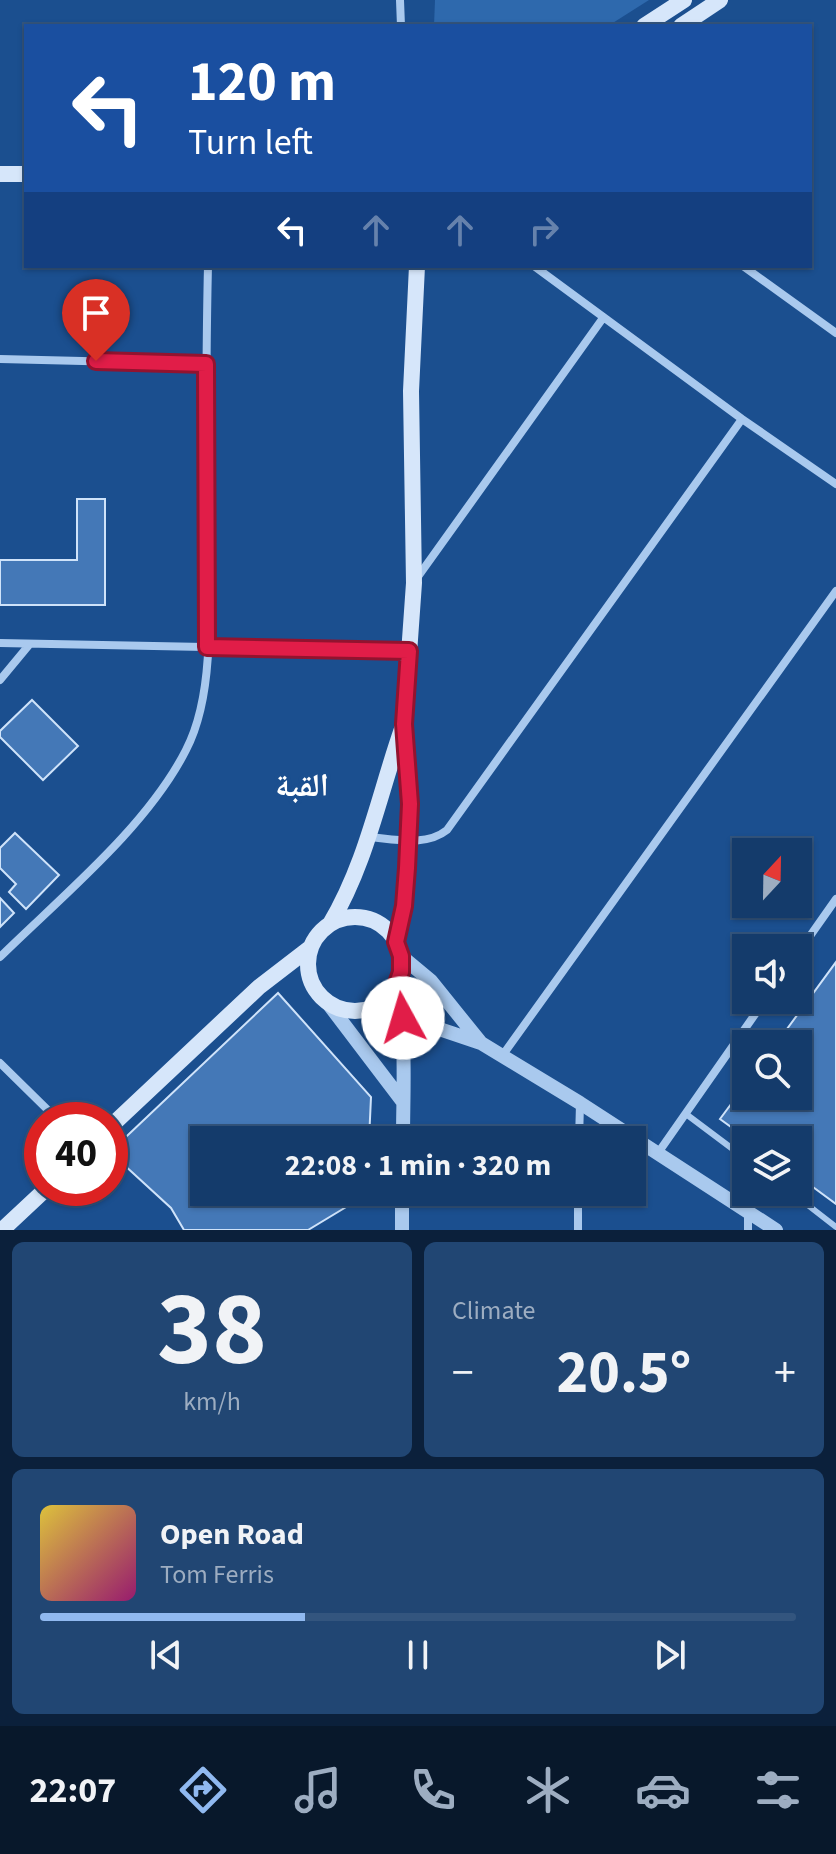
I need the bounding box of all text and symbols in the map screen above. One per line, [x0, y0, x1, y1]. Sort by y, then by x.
text: 120 m [188, 43, 336, 122]
icon: left [56, 56, 160, 160]
text: Turn left [188, 117, 313, 168]
icon: left [270, 208, 314, 252]
icon: ahead [354, 208, 398, 252]
icon: ahead [438, 208, 482, 252]
icon: right [522, 208, 566, 252]
pin [62, 279, 130, 361]
icon: arrive [74, 291, 118, 335]
district label: القبة [275, 763, 329, 809]
north arrow [732, 838, 812, 918]
map controls [732, 838, 812, 1206]
button: sound [732, 934, 812, 1014]
position arrow [361, 976, 445, 1060]
button: search [732, 1030, 812, 1110]
speed limit sign: 40 [24, 1102, 128, 1206]
button: layers [732, 1126, 812, 1206]
text: 22:08 · 1 min · 320 m [285, 1144, 551, 1187]
text: 38 [157, 1257, 267, 1405]
text: Climate [452, 1292, 536, 1329]
text: 20.5° [557, 1331, 691, 1416]
text: − [452, 1342, 474, 1405]
text: + [774, 1342, 796, 1405]
text: km/h [183, 1383, 241, 1420]
text: Open Road [160, 1513, 304, 1556]
text: Tom Ferris [160, 1556, 274, 1593]
icon: previous [144, 1633, 188, 1677]
icon: pause [396, 1633, 440, 1677]
icon: next [648, 1633, 692, 1677]
icon: directions [175, 1762, 231, 1818]
icon: music [290, 1762, 346, 1818]
icon: phone [405, 1762, 461, 1818]
icon: climate [520, 1762, 576, 1818]
icon: car [635, 1762, 691, 1818]
icon: filters [750, 1762, 806, 1818]
text: 22:07 [30, 1765, 116, 1816]

